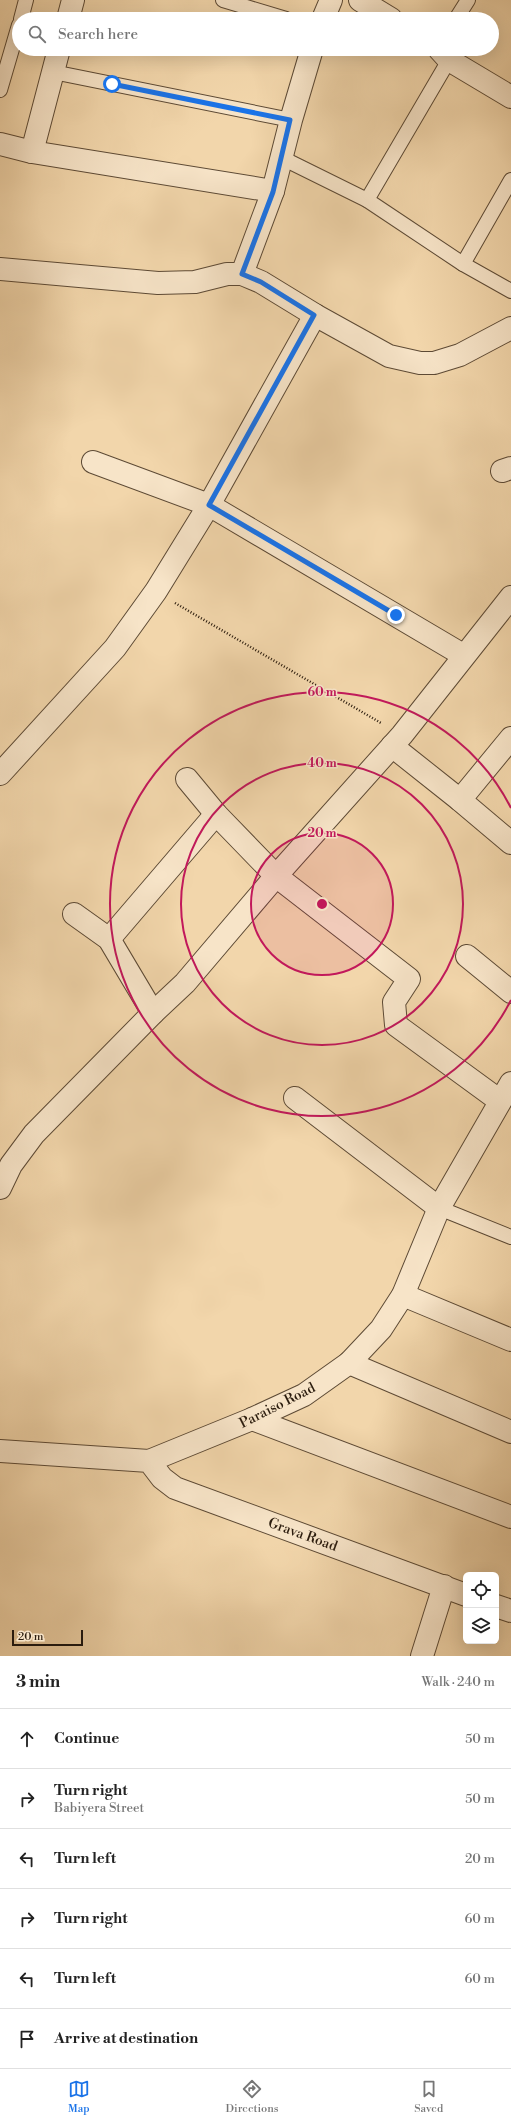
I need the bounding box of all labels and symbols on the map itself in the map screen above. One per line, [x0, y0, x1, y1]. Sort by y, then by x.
route start [103, 75, 121, 93]
route end [387, 606, 405, 624]
text: 60 m [307, 685, 337, 700]
text: 40 m [307, 756, 337, 771]
text: 20 m [307, 826, 337, 841]
centre of rings [315, 897, 329, 911]
street label: Paraiso Road [236, 1379, 319, 1433]
street label: Grava Road [265, 1514, 340, 1556]
scale bar [12, 1628, 83, 1647]

